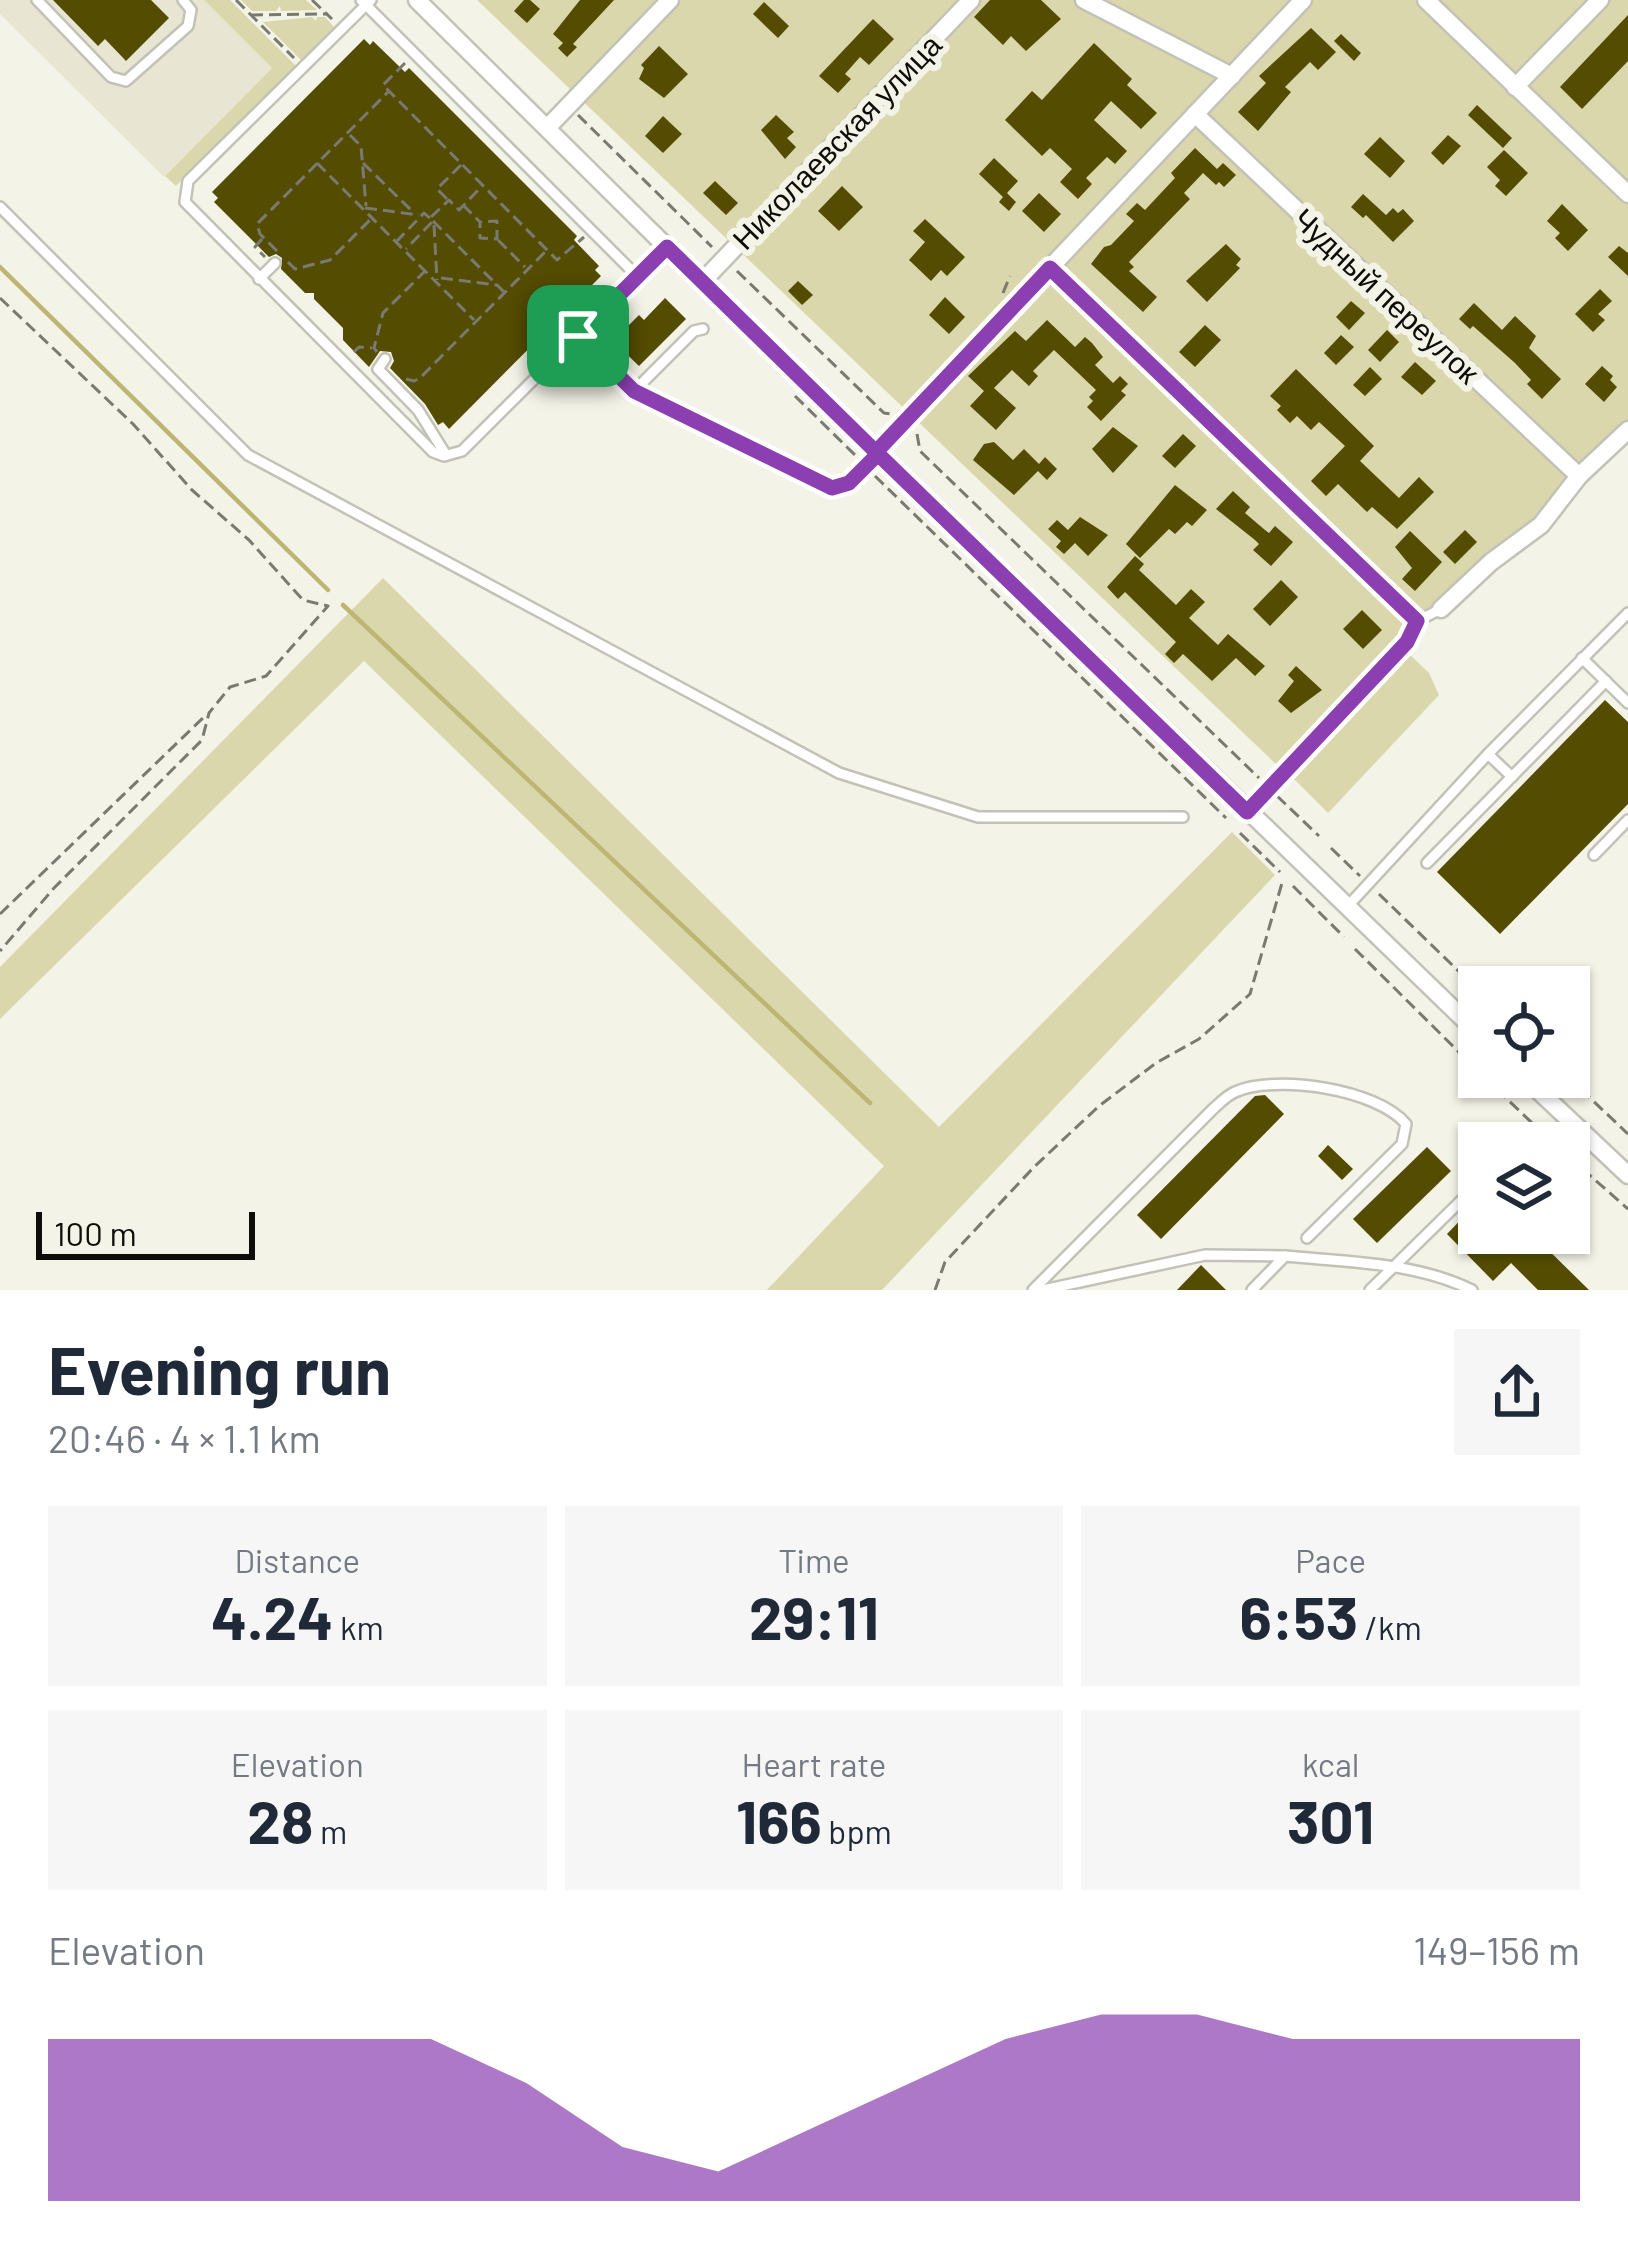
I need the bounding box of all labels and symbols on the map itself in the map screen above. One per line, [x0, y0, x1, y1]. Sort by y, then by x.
street label: Николаевская улица [724, 26, 948, 256]
street label: Чудный переулок [1287, 200, 1488, 391]
pin [527, 285, 629, 387]
scale bar [36, 1206, 255, 1259]

